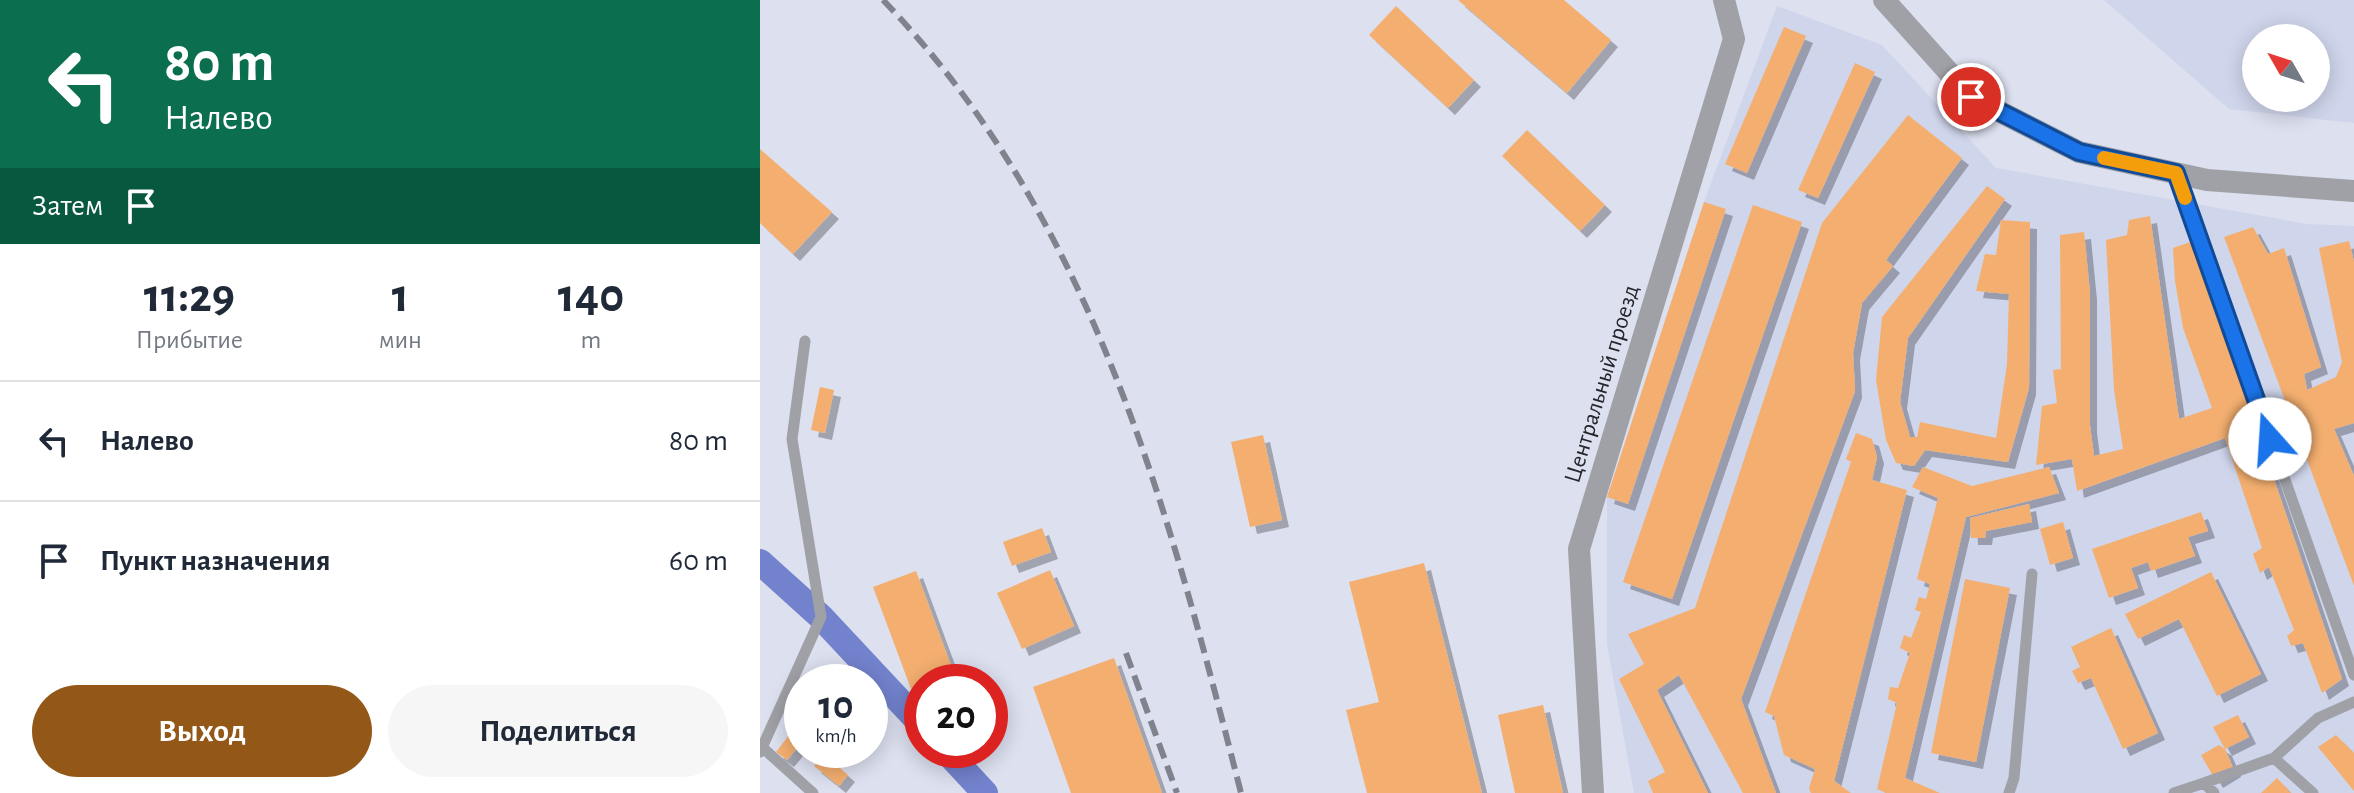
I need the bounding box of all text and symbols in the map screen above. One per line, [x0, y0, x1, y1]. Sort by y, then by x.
north arrow [2242, 24, 2330, 112]
map controls [2242, 24, 2330, 112]
icon: left [32, 32, 136, 136]
text: 80 m [164, 35, 274, 91]
pin [1937, 63, 2005, 131]
icon: arrive [1949, 75, 1993, 119]
text: Налево [164, 100, 273, 136]
icon: arrive [119, 184, 163, 228]
text: Затем [32, 191, 103, 221]
text: 11:29 [144, 273, 235, 321]
text: 1 [392, 273, 409, 321]
text: 140 [558, 273, 624, 321]
street label: Центральный проезд [1560, 282, 1644, 486]
text: Прибытие [136, 327, 243, 353]
text: мин [379, 327, 422, 353]
text: m [581, 327, 601, 353]
position arrow [2228, 397, 2312, 481]
icon: left [32, 419, 76, 463]
text: Налево [100, 426, 194, 456]
text: 80 m [669, 426, 728, 456]
icon: arrive [32, 539, 76, 583]
text: Пункт назначения [100, 546, 331, 576]
text: 60 m [669, 546, 728, 576]
speed limit sign: 20 [904, 664, 1008, 768]
button: Выход [32, 685, 372, 777]
button: Поделиться [388, 685, 728, 777]
text: 10 [818, 686, 854, 726]
text: km/h [815, 726, 857, 746]

